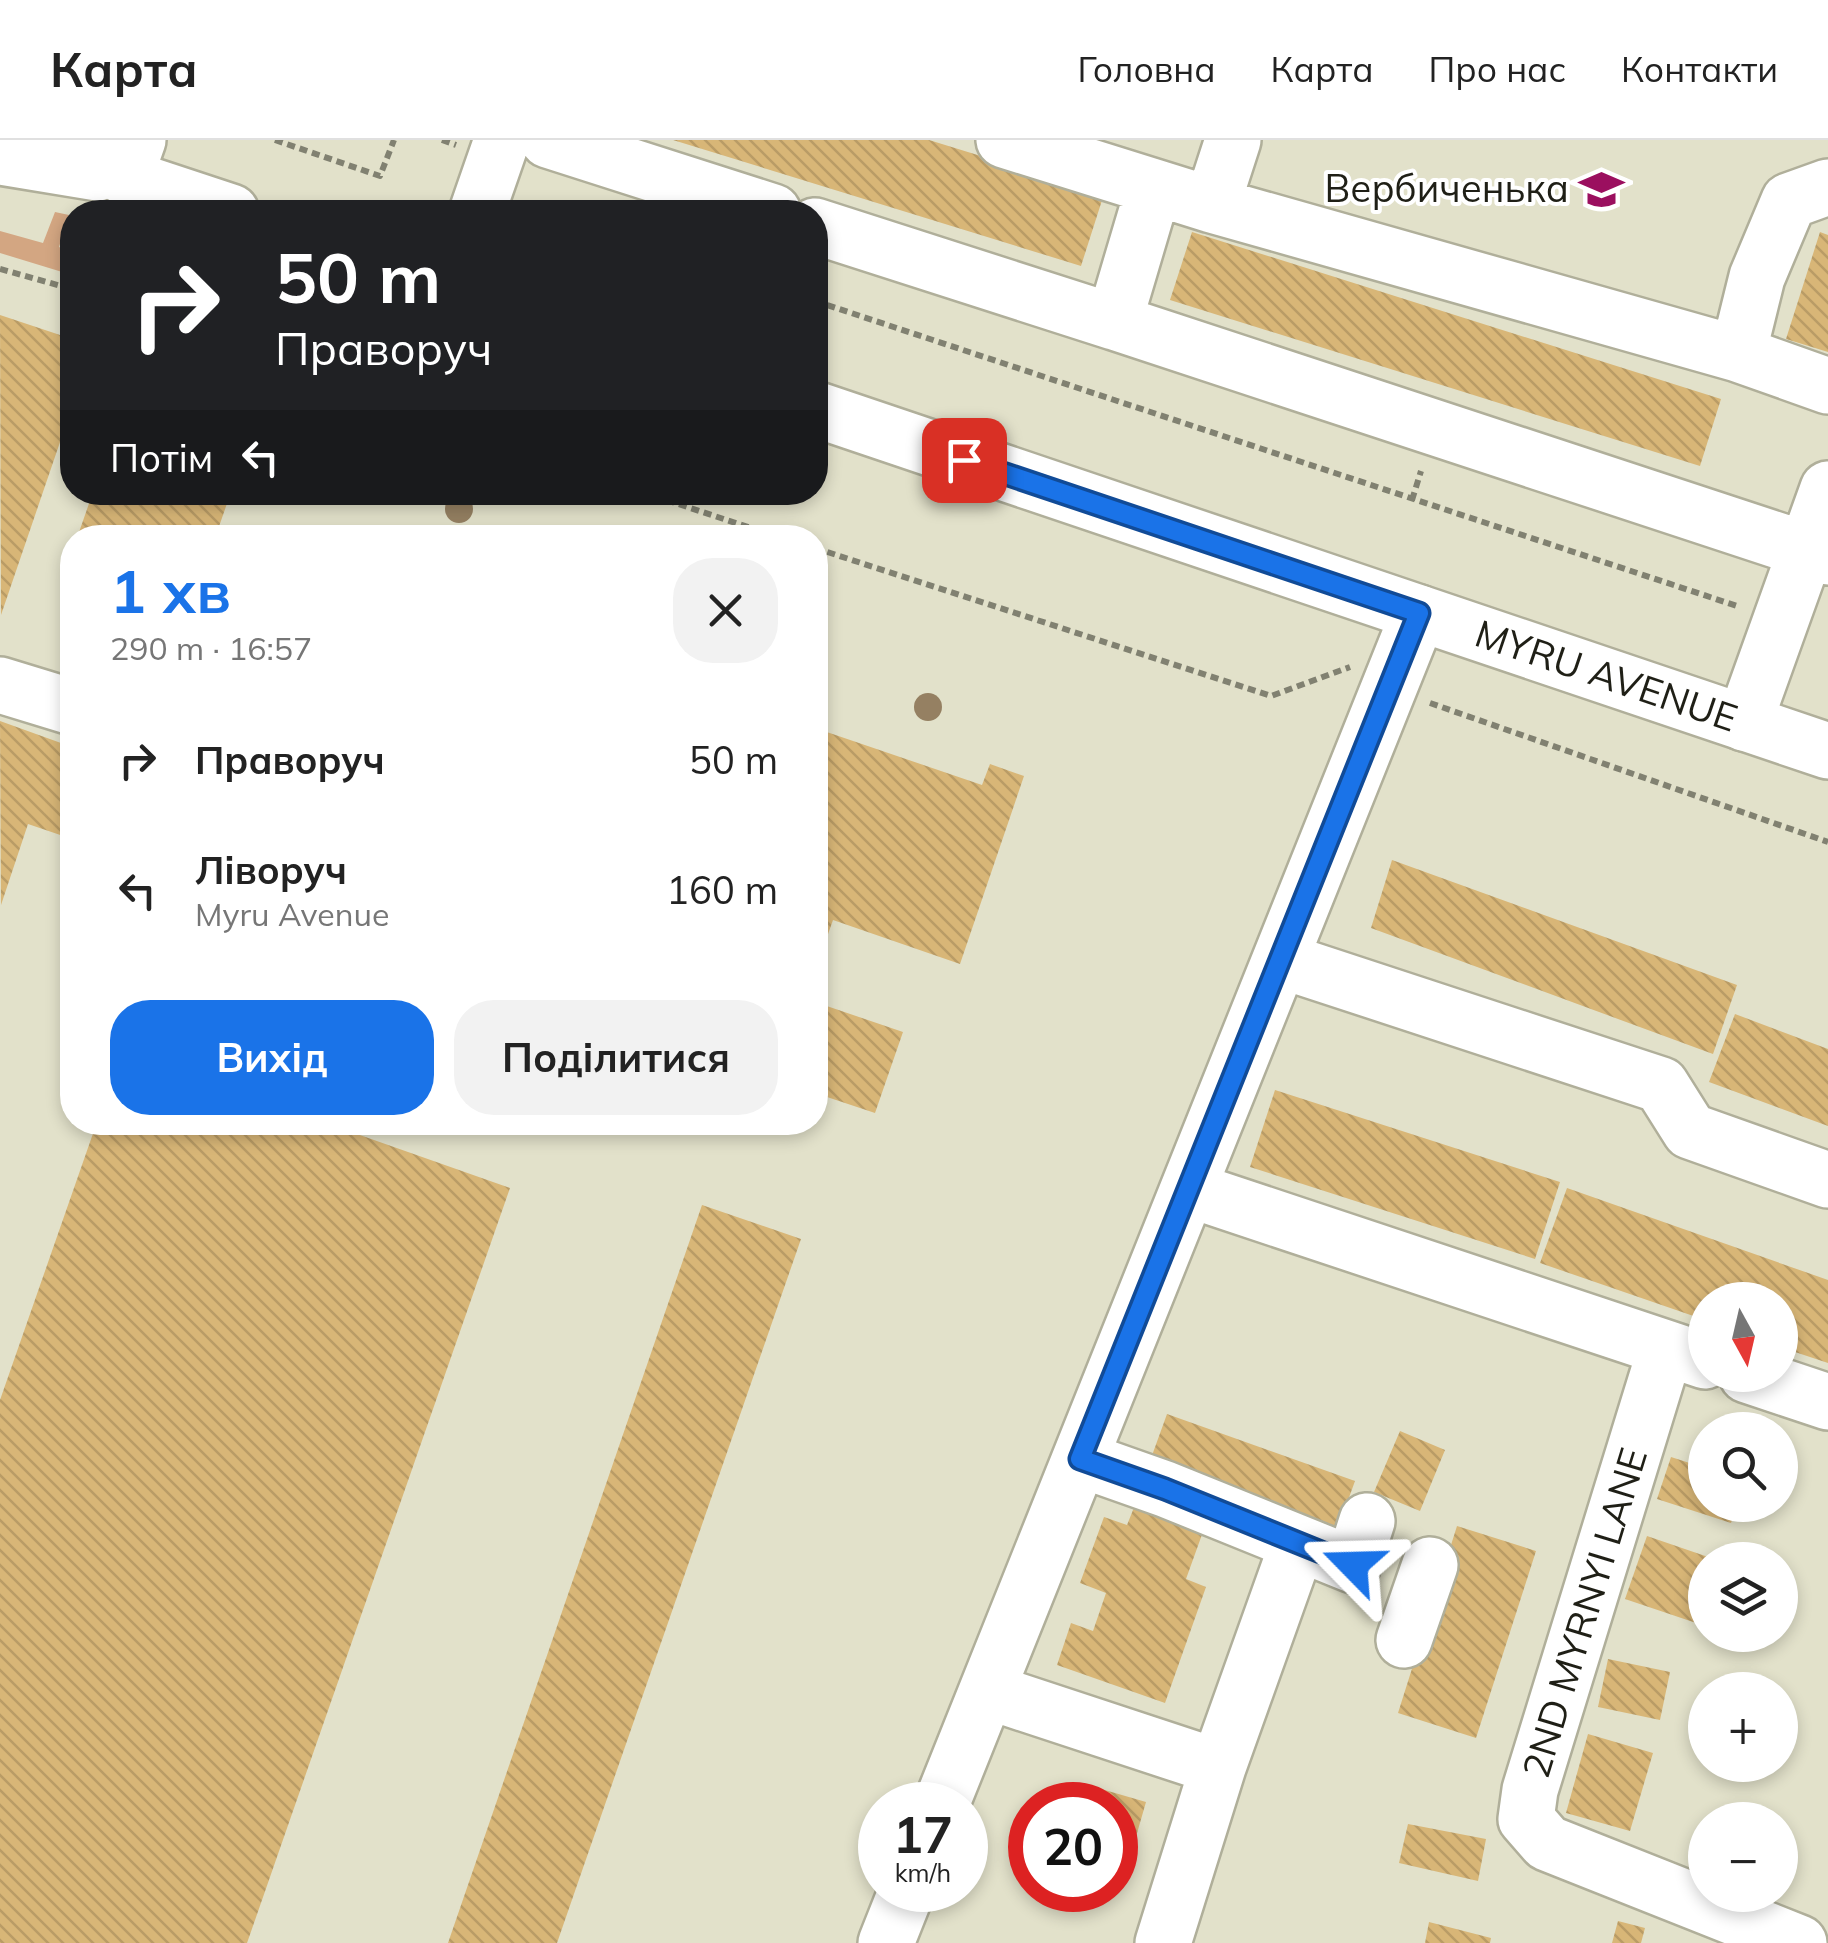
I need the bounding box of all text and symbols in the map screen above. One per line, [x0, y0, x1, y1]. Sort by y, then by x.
text: Карта [50, 39, 198, 99]
text: Головна [1078, 47, 1216, 91]
text: Карта [1271, 47, 1374, 91]
text: Про нас [1429, 47, 1566, 91]
text: Контакти [1621, 47, 1778, 91]
place label: Вербиченька [1325, 164, 1569, 212]
school or university icon: Вербиченька [1578, 165, 1626, 213]
text: 50 m [275, 233, 441, 321]
icon: right [110, 240, 240, 370]
text: Праворуч [275, 320, 492, 376]
pin [922, 418, 1007, 503]
icon: left [233, 430, 288, 485]
icon: arrive [937, 433, 992, 488]
text: Потім [110, 434, 213, 482]
text: 1 хв [110, 553, 231, 628]
button: close [673, 558, 778, 663]
street label: MYRU AVENUE [1469, 609, 1744, 742]
text: 290 m · 16:57 [110, 628, 312, 668]
icon: right [110, 733, 165, 788]
text: Праворуч [195, 736, 385, 784]
text: 50 m [689, 736, 778, 784]
text: Ліворуч [195, 846, 347, 894]
icon: left [110, 863, 165, 918]
text: 160 m [666, 866, 778, 914]
text: Myru Avenue [195, 894, 389, 934]
button: Вихід [110, 1000, 434, 1115]
button: Поділитися [454, 1000, 778, 1115]
north arrow [1688, 1282, 1798, 1392]
map controls [1688, 1282, 1798, 1912]
button: search [1688, 1412, 1798, 1522]
street label: 2ND MYRNYI LANE [1511, 1442, 1657, 1783]
position arrow [1301, 1513, 1405, 1617]
button: layers [1688, 1542, 1798, 1652]
button: + [1688, 1672, 1798, 1782]
speed limit sign: 20 [1008, 1782, 1138, 1912]
button: − [1688, 1802, 1798, 1912]
text: 17 [893, 1803, 953, 1866]
text: km/h [895, 1857, 951, 1888]

